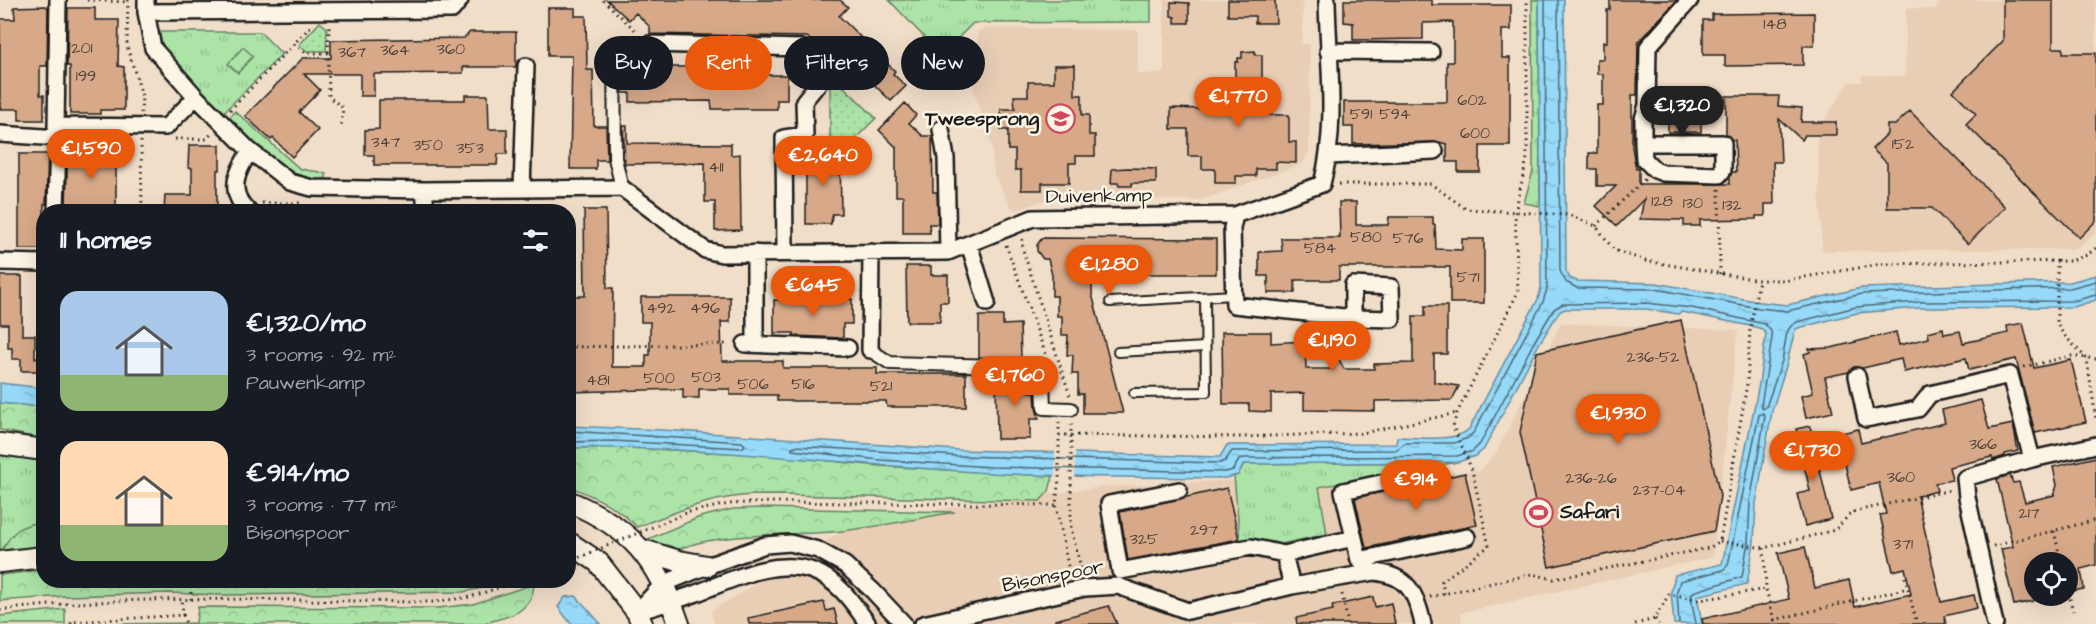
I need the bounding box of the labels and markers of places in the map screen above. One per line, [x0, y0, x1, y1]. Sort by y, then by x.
pin: €1,770 [1189, 77, 1287, 128]
pin: €1,320 [1633, 86, 1731, 137]
school or university icon: Tweesprong [1044, 103, 1076, 135]
place label: Tweesprong [924, 105, 1040, 134]
pin: €1,590 [42, 129, 140, 180]
pin: €2,640 [774, 136, 872, 187]
pin: €1,280 [1060, 245, 1158, 296]
pin: €645 [777, 266, 849, 317]
pin: €1,190 [1283, 321, 1381, 372]
pin: €1,760 [966, 356, 1064, 407]
pin: €1,930 [1569, 394, 1667, 445]
pin: €1,730 [1763, 431, 1861, 482]
pin: €914 [1380, 460, 1452, 511]
sports icon: Safari [1523, 496, 1555, 528]
place label: Safari [1559, 498, 1620, 526]

